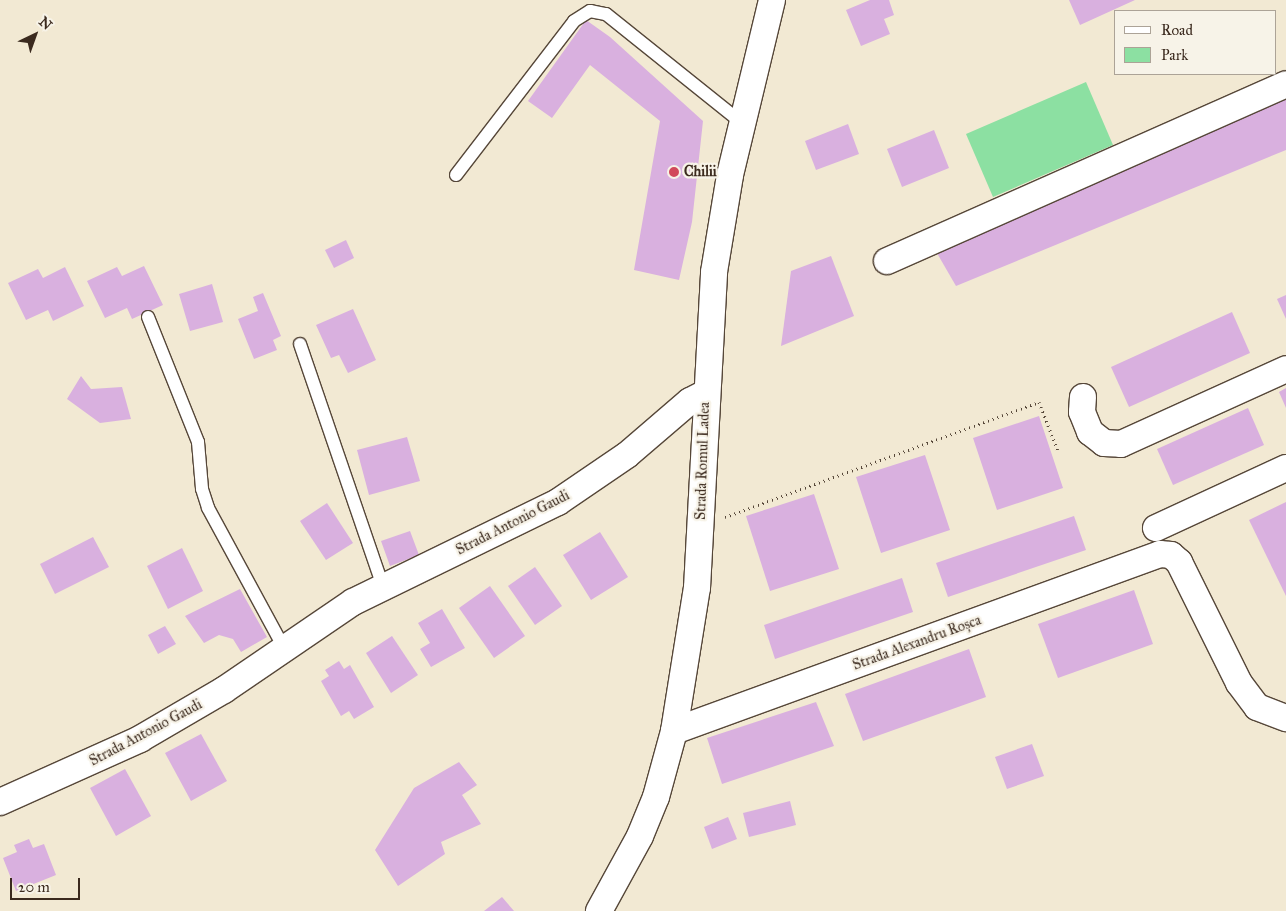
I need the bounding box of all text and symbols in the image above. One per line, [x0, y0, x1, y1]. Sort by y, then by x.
north arrow [10, 10, 60, 60]
legend [1114, 10, 1276, 75]
text: N [35, 13, 55, 34]
text: Road [1161, 21, 1193, 39]
text: Park [1161, 46, 1188, 64]
place label: Chilii [684, 164, 717, 180]
marker: Chilii [668, 166, 680, 178]
street label: Strada Romul Ladea [693, 402, 713, 520]
street label: Strada Antonio Gaudi [453, 487, 573, 559]
street label: Strada Alexandru Roșca [850, 612, 984, 674]
street label: Strada Antonio Gaudi [87, 696, 205, 770]
scale bar [12, 868, 82, 900]
text: 20 m [18, 878, 50, 896]

